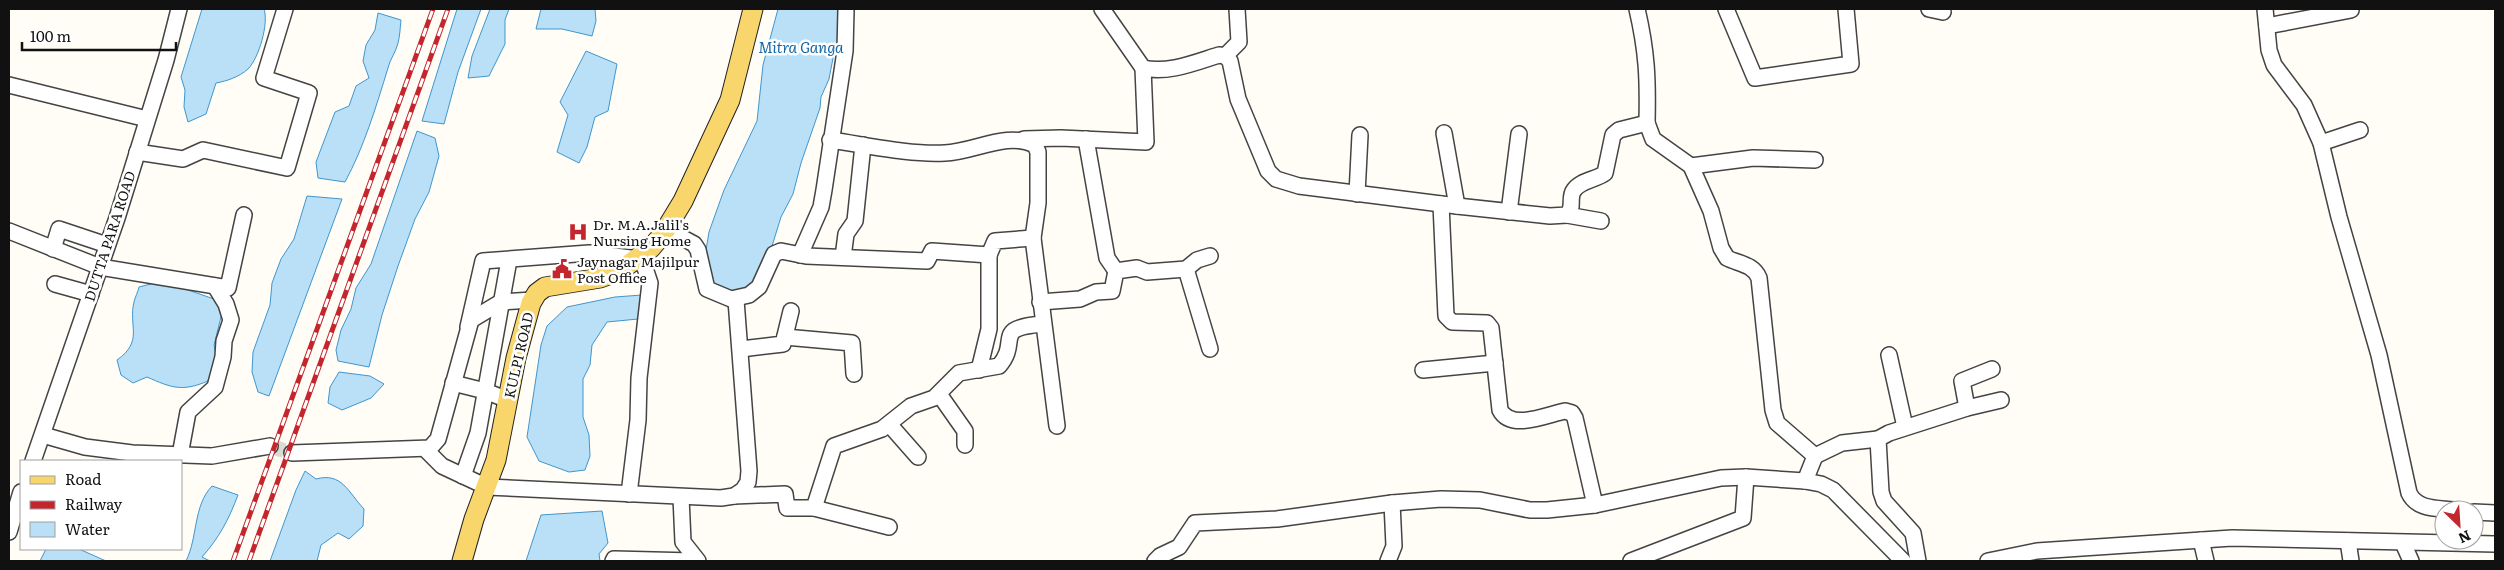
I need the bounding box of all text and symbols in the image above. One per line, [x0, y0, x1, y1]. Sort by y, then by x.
scale bar [22, 20, 176, 52]
text: 100 m [30, 24, 71, 47]
water label: Mitra Ganga [758, 35, 844, 58]
street label: DUTTA PARA ROAD [78, 168, 140, 304]
place label: Dr. M.A.Jalil's Nursing Home [593, 214, 691, 250]
hospital icon: Dr. M.A.Jalil's Nursing Home [567, 221, 589, 243]
place label: Jaynagar Majilpur Post Office [577, 251, 700, 287]
public building icon: Jaynagar Majilpur Post Office [551, 258, 573, 280]
street label: KULPI ROAD [498, 310, 538, 400]
legend [20, 460, 182, 550]
text: Road [65, 467, 101, 490]
text: Railway [65, 492, 123, 515]
north arrow [2434, 500, 2484, 550]
text: Water [65, 517, 110, 540]
text: N [2455, 526, 2474, 549]

